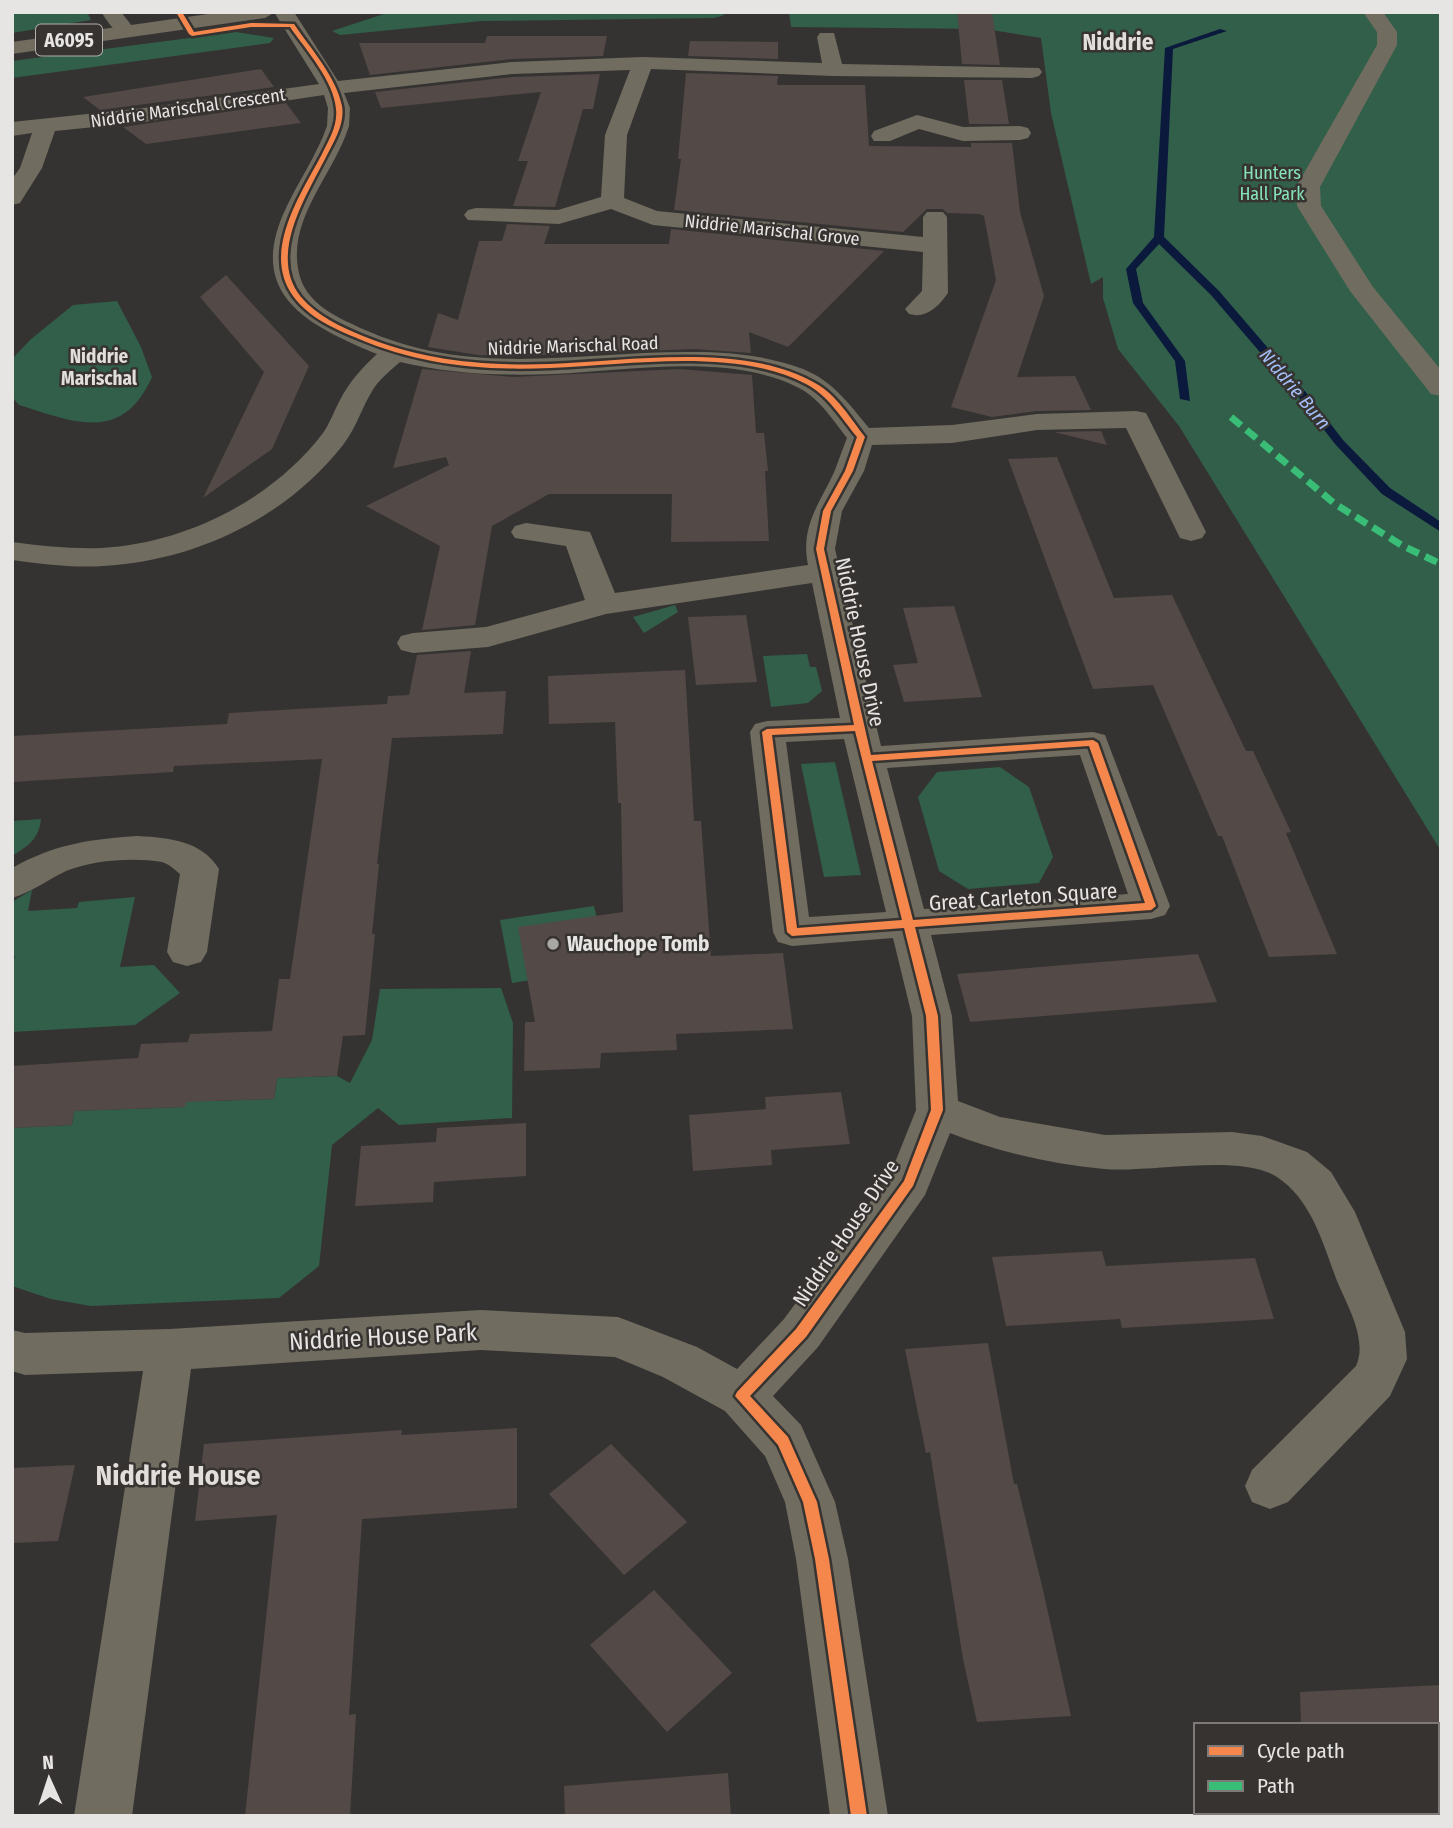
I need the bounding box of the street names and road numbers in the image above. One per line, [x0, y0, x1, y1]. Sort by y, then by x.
road number: A6095 [36, 24, 102, 56]
street label: Niddrie Marischal Crescent [89, 83, 287, 133]
street label: Niddrie Marischal Grove [683, 210, 861, 250]
street label: Niddrie Marischal Road [487, 332, 659, 360]
street label: Niddrie House Drive [829, 555, 891, 729]
street label: Great Carleton Square [928, 877, 1118, 917]
street label: Niddrie House Drive [787, 1154, 905, 1312]
street label: Niddrie House Park [288, 1318, 479, 1356]

